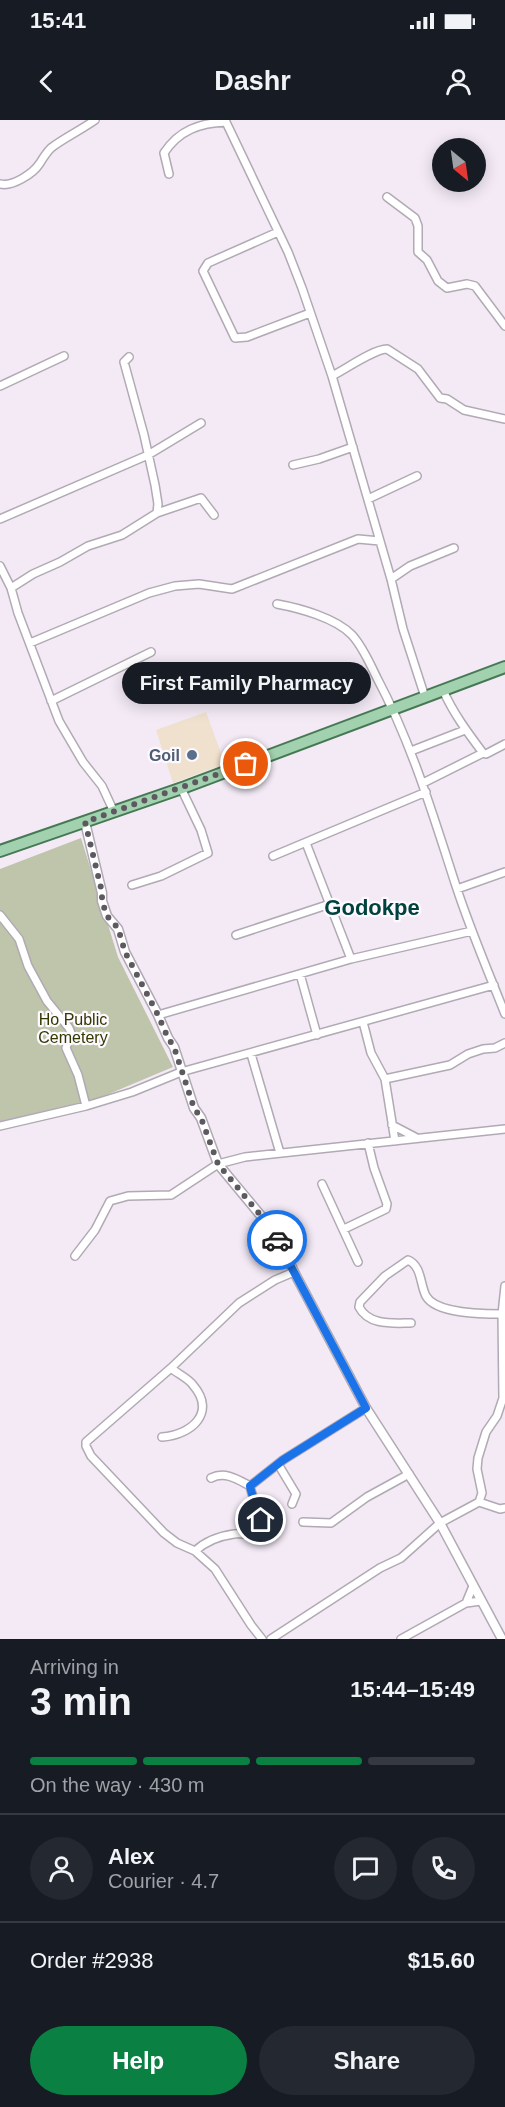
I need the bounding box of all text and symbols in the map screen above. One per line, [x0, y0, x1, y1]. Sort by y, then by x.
text: 15:41 [30, 8, 86, 33]
icon: back [30, 65, 63, 98]
icon: person [442, 65, 475, 98]
text: Dashr [214, 66, 291, 96]
north arrow [432, 138, 486, 192]
map controls [432, 138, 486, 192]
callout: First Family Pharmacy [122, 662, 370, 704]
text: First Family Pharmacy [140, 672, 353, 694]
pin [220, 738, 271, 789]
place label: Goil [149, 747, 180, 764]
icon: bag [229, 747, 262, 780]
marker: Goil [185, 748, 199, 762]
district label: Godokpe [324, 895, 420, 920]
park label: Ho Public Cemetery [38, 1011, 108, 1046]
courier [247, 1210, 307, 1270]
icon: car [261, 1224, 294, 1257]
pin [235, 1494, 286, 1545]
icon: home [244, 1503, 277, 1536]
text: Arriving in [30, 1656, 119, 1678]
text: 15:44–15:49 [350, 1677, 475, 1702]
text: 3 min [30, 1680, 132, 1723]
text: On the way · 430 m [30, 1774, 205, 1796]
button: person [30, 1837, 93, 1900]
button: chat [334, 1837, 397, 1900]
button: phone [412, 1837, 475, 1900]
text: Alex [108, 1844, 154, 1869]
text: Courier · 4.7 [108, 1870, 219, 1892]
text: Order #2938 [30, 1948, 154, 1973]
text: $15.60 [408, 1948, 475, 1973]
button: Help [30, 2026, 247, 2095]
button: Share [259, 2026, 475, 2095]

